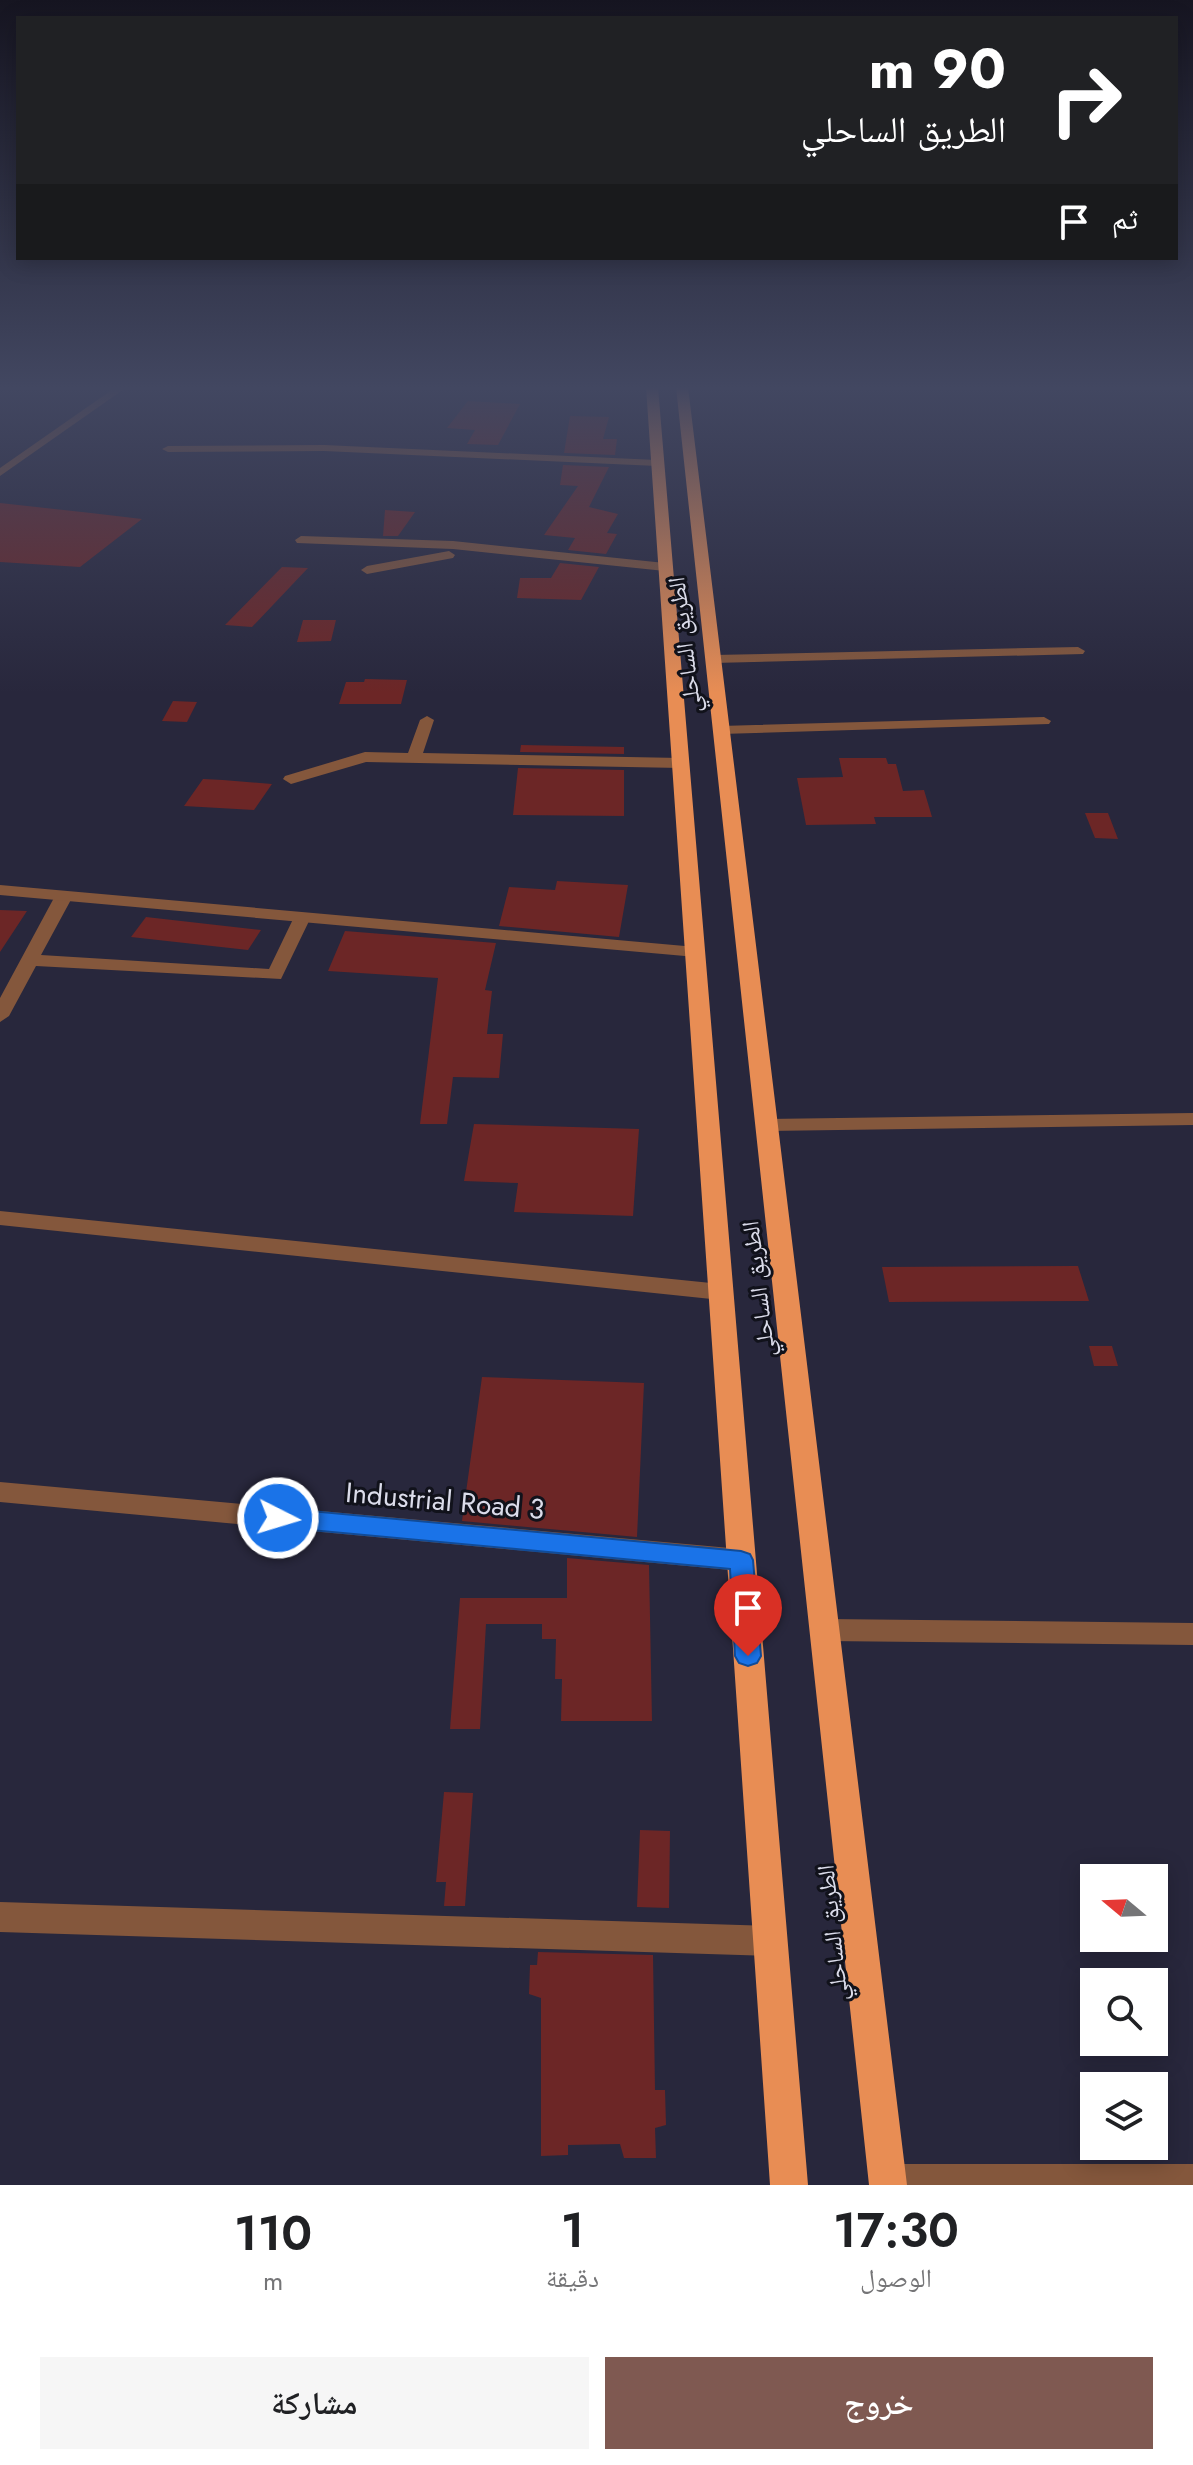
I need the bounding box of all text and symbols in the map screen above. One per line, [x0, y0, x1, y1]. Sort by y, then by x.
text: 90 m [869, 28, 1006, 109]
icon: right [1034, 48, 1138, 152]
text: الطريق الساحلي [801, 103, 1006, 155]
text: ثم [1112, 197, 1138, 240]
icon: arrive [1052, 200, 1096, 244]
street label: الطريق الساحلي [658, 575, 712, 715]
street label: الطريق الساحلي [732, 1219, 786, 1359]
street label: Industrial Road 3 [344, 1472, 546, 1530]
position arrow [236, 1476, 320, 1560]
pin [714, 1574, 782, 1656]
icon: arrive [726, 1586, 770, 1630]
street label: الطريق الساحلي [807, 1863, 859, 2003]
north arrow [1080, 1864, 1168, 1952]
map controls [1080, 1864, 1168, 2160]
button: search [1080, 1968, 1168, 2056]
button: layers [1080, 2072, 1168, 2160]
text: 1 [561, 2196, 584, 2265]
text: 17:30 [833, 2196, 959, 2265]
text: 110 [234, 2199, 312, 2268]
text: دقيقة [546, 2259, 599, 2297]
text: الوصول [860, 2259, 932, 2297]
text: m [263, 2262, 283, 2300]
button: مشاركة [40, 2357, 589, 2449]
button: خروج [605, 2357, 1153, 2449]

